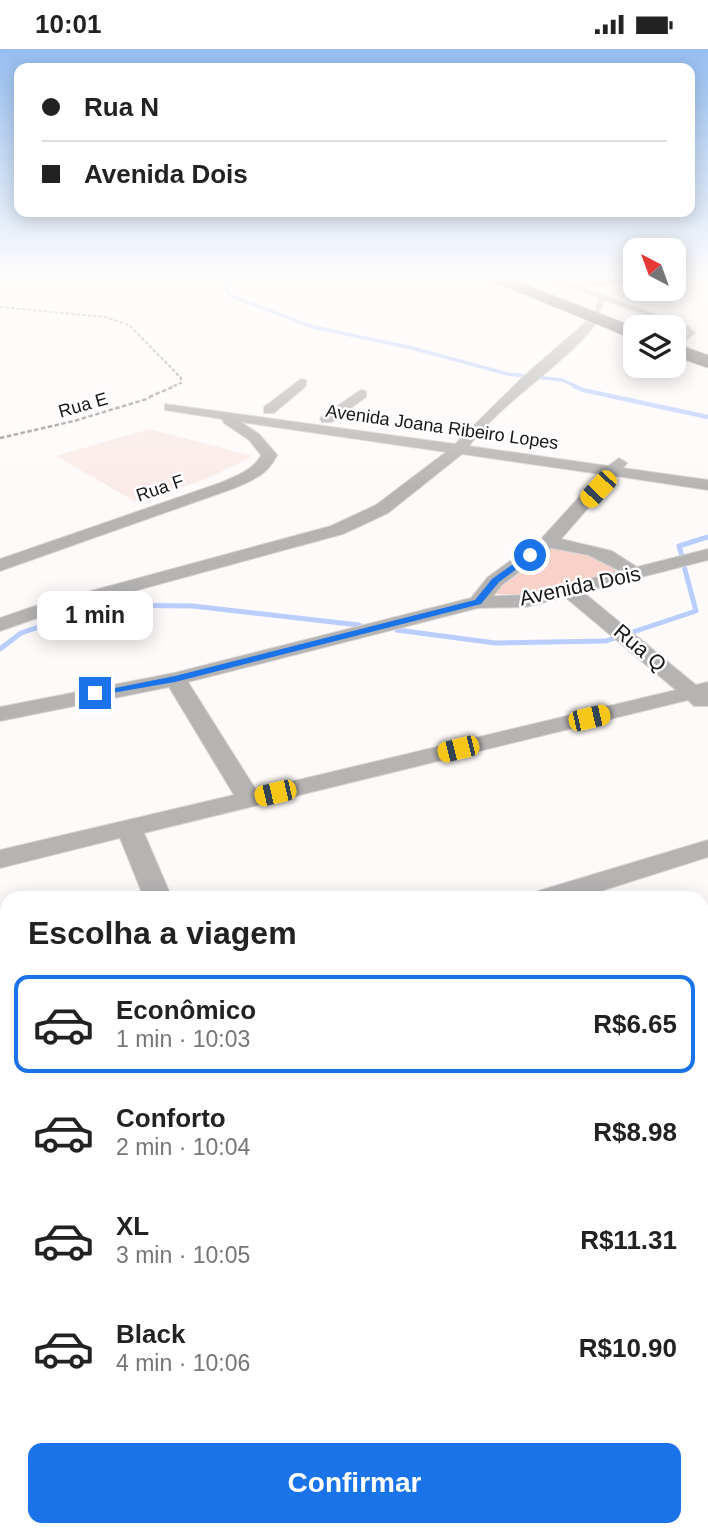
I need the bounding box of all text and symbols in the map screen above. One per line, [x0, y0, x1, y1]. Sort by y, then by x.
text: 10:01 [35, 9, 102, 39]
text: Rua N [84, 92, 159, 122]
text: Avenida Dois [84, 159, 248, 189]
north arrow [623, 238, 686, 301]
map controls [623, 238, 686, 378]
button: layers [623, 315, 686, 378]
street label: Rua E [56, 388, 110, 422]
street label: Avenida Joana Ribeiro Lopes [324, 401, 560, 453]
car [576, 466, 621, 512]
street label: Rua F [134, 471, 186, 505]
route start [514, 539, 546, 571]
street label: Avenida Dois [517, 561, 643, 610]
callout: 1 min [37, 591, 153, 641]
text: 1 min [65, 602, 125, 628]
street label: Rua Q [610, 619, 671, 676]
route end [79, 677, 111, 709]
car [567, 703, 612, 733]
car [436, 734, 481, 764]
car [253, 778, 298, 808]
text: Escolha a viagem [28, 915, 297, 951]
icon: car [32, 993, 95, 1056]
text: Econômico [116, 995, 256, 1025]
text: R$6.65 [593, 1009, 677, 1039]
text: 1 min · 10:03 [116, 1026, 250, 1052]
icon: car [32, 1101, 95, 1164]
text: Conforto [116, 1103, 226, 1133]
text: R$8.98 [593, 1117, 677, 1147]
text: 2 min · 10:04 [116, 1134, 250, 1160]
icon: car [32, 1209, 95, 1272]
text: XL [116, 1211, 149, 1241]
text: R$11.31 [580, 1225, 677, 1255]
text: 3 min · 10:05 [116, 1242, 250, 1268]
icon: car [32, 1317, 95, 1380]
text: Black [116, 1319, 185, 1349]
text: R$10.90 [579, 1333, 677, 1363]
text: 4 min · 10:06 [116, 1350, 250, 1376]
button: Confirmar [28, 1443, 681, 1523]

